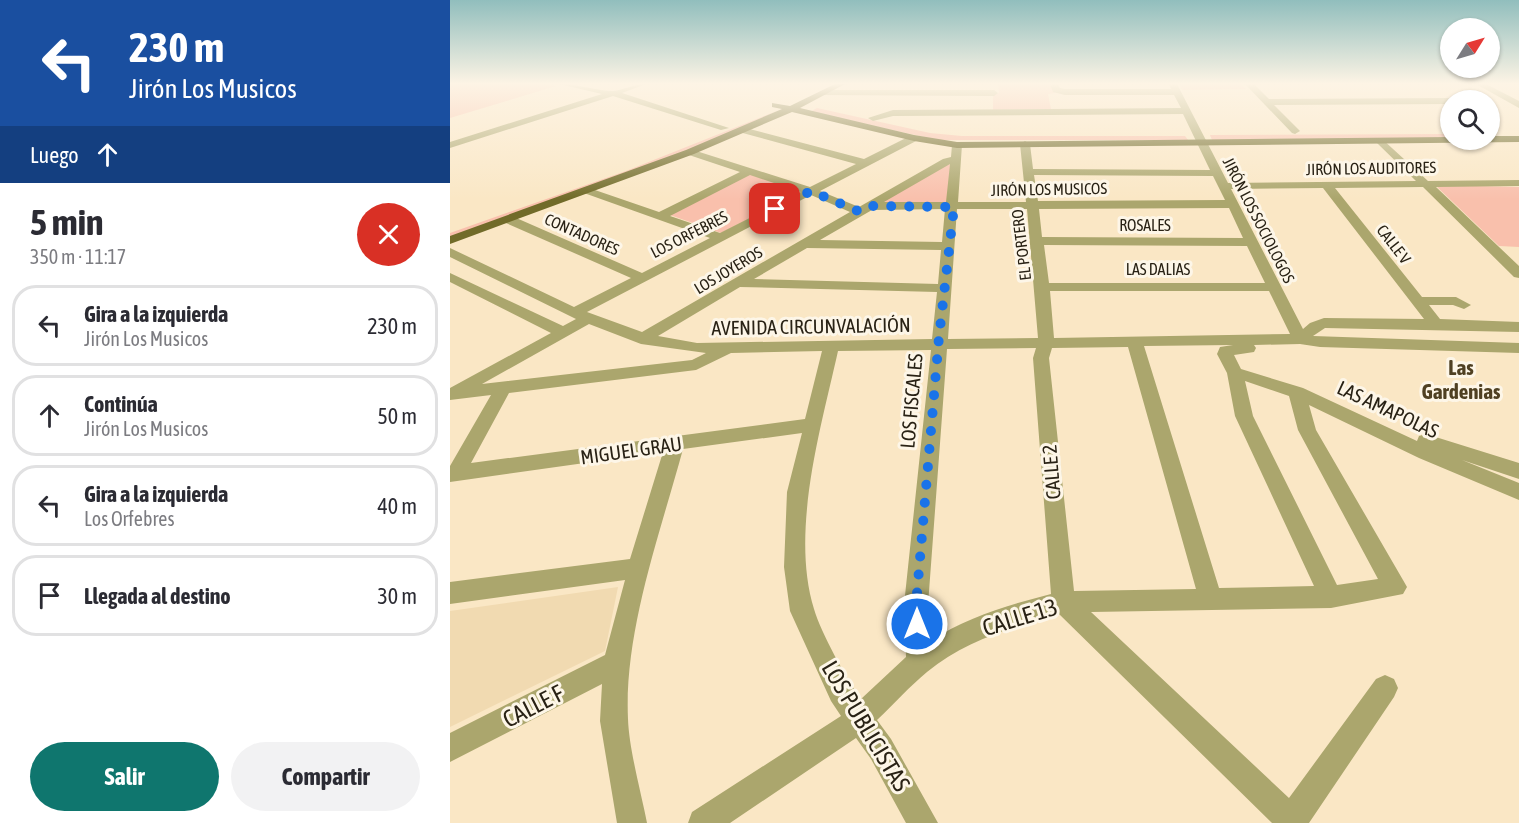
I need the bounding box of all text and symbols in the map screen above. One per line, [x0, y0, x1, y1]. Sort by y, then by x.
north arrow [1440, 18, 1500, 78]
map controls [1440, 18, 1500, 150]
text: 230 m [129, 23, 224, 71]
icon: left [30, 24, 108, 102]
text: Jirón Los Musicos [129, 73, 297, 104]
button: search [1440, 90, 1500, 150]
icon: ahead [91, 138, 124, 171]
text: Luego [30, 142, 79, 168]
street label: JIRÓN LOS SOCIOLOGOS [1220, 154, 1299, 286]
street label: JIRÓN LOS AUDITORES [1306, 158, 1436, 178]
street label: JIRÓN LOS MUSICOS [991, 179, 1107, 199]
pin [749, 183, 800, 234]
icon: arrive [758, 192, 791, 225]
text: 5 min [30, 201, 104, 243]
button: close [357, 203, 420, 266]
street label: LOS ORFEBRES [648, 207, 731, 261]
street label: EL PORTERO [1008, 208, 1034, 282]
street label: CONTADORES [542, 210, 622, 259]
street label: ROSALES [1119, 216, 1171, 234]
street label: CALLE V [1373, 221, 1415, 267]
street label: LOS JOYEROS [691, 243, 765, 297]
text: 350 m · 11:17 [30, 245, 126, 268]
street label: LAS DALIAS [1126, 260, 1191, 278]
text: Gira a la izquierda [84, 301, 228, 327]
icon: left [33, 309, 66, 342]
text: 230 m [367, 313, 417, 339]
street label: AVENIDA CIRCUNVALACIÓN [711, 313, 911, 339]
text: Jirón Los Musicos [84, 327, 208, 350]
street label: LOS FISCALES [895, 353, 927, 449]
district label: Las Gardenias [1422, 355, 1501, 403]
street label: LAS AMAPOLAS [1334, 376, 1442, 442]
text: Continúa [84, 391, 158, 417]
icon: ahead [33, 399, 66, 432]
text: 50 m [377, 403, 417, 429]
text: Jirón Los Musicos [84, 417, 208, 440]
street label: MIGUEL GRAU [579, 432, 683, 468]
street label: CALLE 2 [1037, 444, 1065, 500]
text: Gira a la izquierda [84, 481, 228, 507]
icon: left [33, 489, 66, 522]
text: 40 m [377, 493, 417, 519]
text: Los Orfebres [84, 507, 174, 530]
icon: arrive [33, 579, 66, 612]
text: Llegada al destino [84, 583, 231, 609]
text: 30 m [377, 583, 417, 609]
position arrow [885, 592, 949, 656]
street label: CALLE 13 [979, 593, 1061, 641]
street label: LOS PUBLICISTAS [816, 656, 916, 796]
street label: CALLE F [498, 679, 568, 733]
button: Salir [30, 742, 219, 811]
button: Compartir [231, 742, 420, 811]

